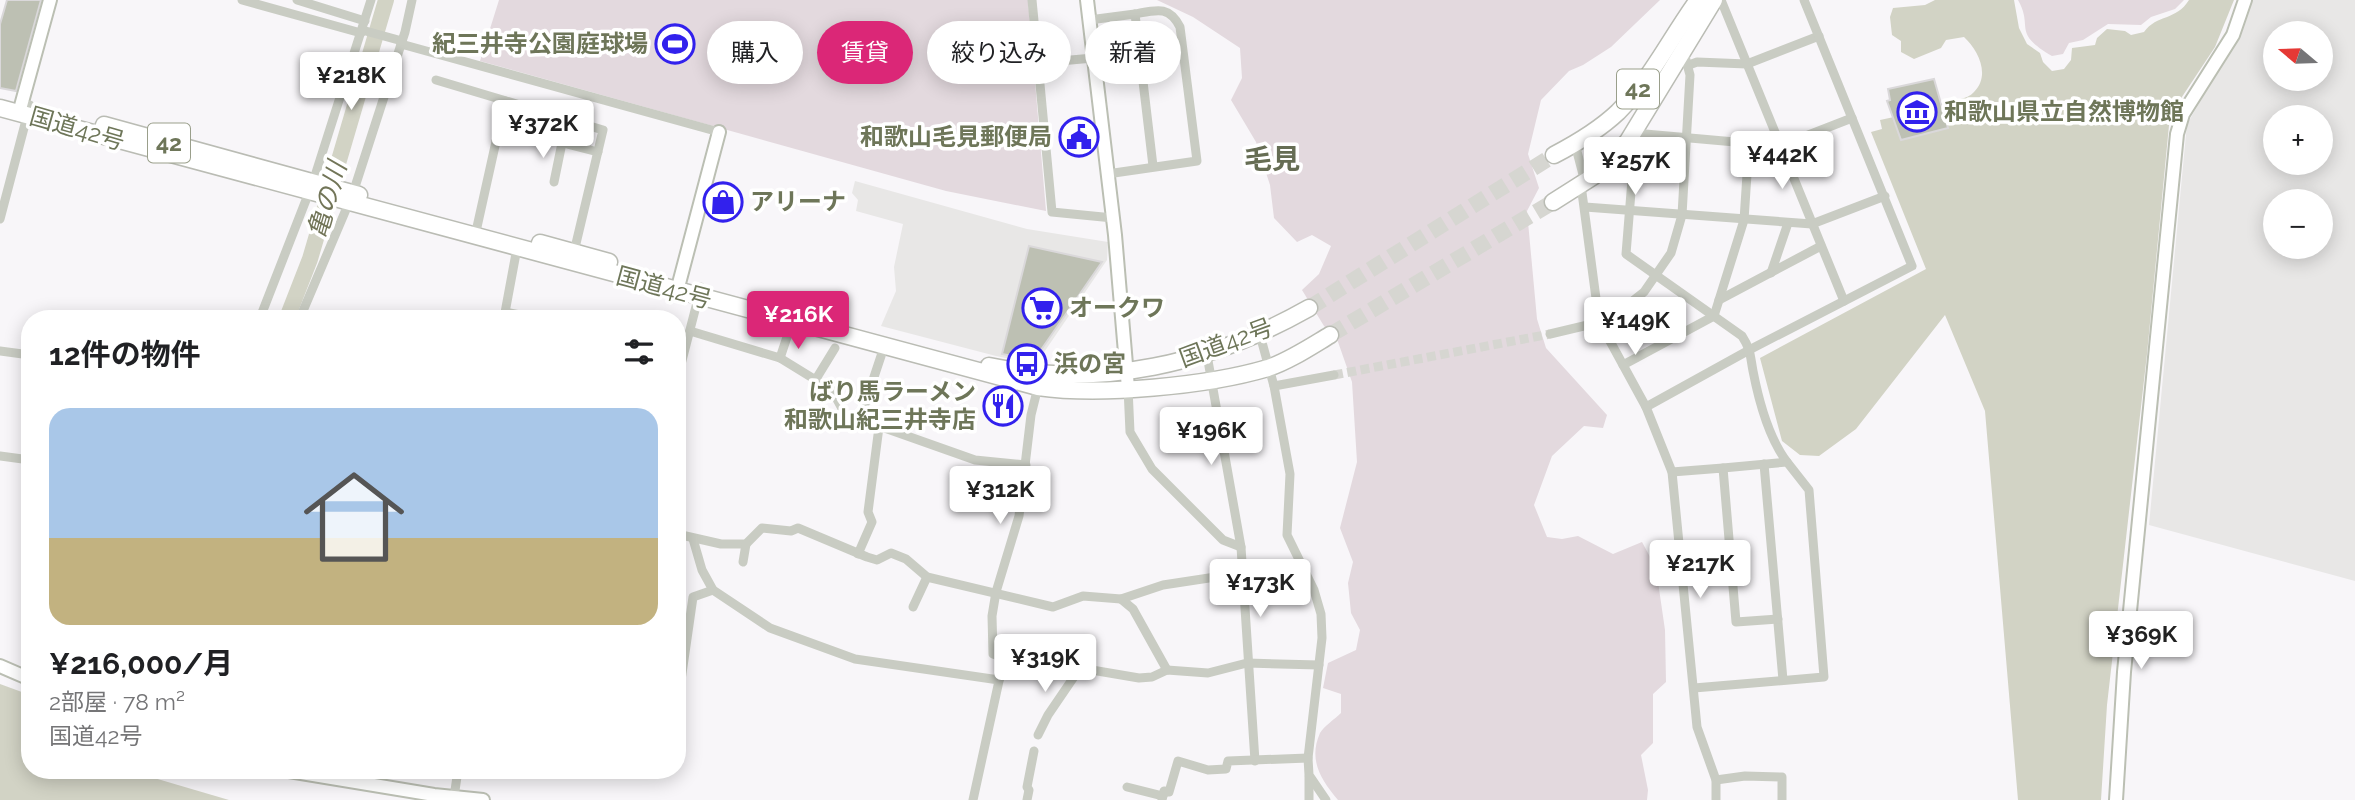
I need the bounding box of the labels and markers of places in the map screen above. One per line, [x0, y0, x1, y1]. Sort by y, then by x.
sports icon: 紀三井寺公園庭球場 [654, 23, 696, 65]
place label: 紀三井寺公園庭球場 [432, 29, 648, 58]
pin: ¥218K [302, 52, 400, 112]
museum icon: 和歌山県立自然博物館 [1896, 91, 1938, 133]
place label: 和歌山県立自然博物館 [1944, 97, 2184, 126]
pin: ¥372K [494, 100, 592, 160]
public building icon: 和歌山毛見郵便局 [1058, 116, 1100, 158]
place label: 和歌山毛見郵便局 [860, 122, 1052, 151]
pin: ¥442K [1733, 132, 1831, 191]
pin: ¥257K [1586, 138, 1684, 197]
shop icon: アリーナ [702, 181, 744, 223]
place label: アリーナ [750, 187, 846, 216]
supermarket icon: オークワ [1021, 287, 1063, 329]
pin: ¥216K [749, 292, 847, 351]
place label: オークワ [1069, 293, 1165, 322]
pin: ¥149K [1586, 298, 1684, 357]
bus stop icon: 浜の宮 [1006, 343, 1048, 385]
place label: 浜の宮 [1054, 349, 1126, 378]
place label: ばり馬ラーメン 和歌山紀三井寺店 [784, 377, 976, 434]
restaurant icon: ばり馬ラーメン 和歌山紀三井寺店 [982, 385, 1024, 427]
pin: ¥196K [1162, 407, 1260, 467]
pin: ¥312K [951, 466, 1049, 526]
pin: ¥217K [1651, 540, 1749, 600]
pin: ¥173K [1211, 560, 1309, 619]
pin: ¥369K [2092, 612, 2190, 671]
pin: ¥319K [996, 634, 1094, 694]

